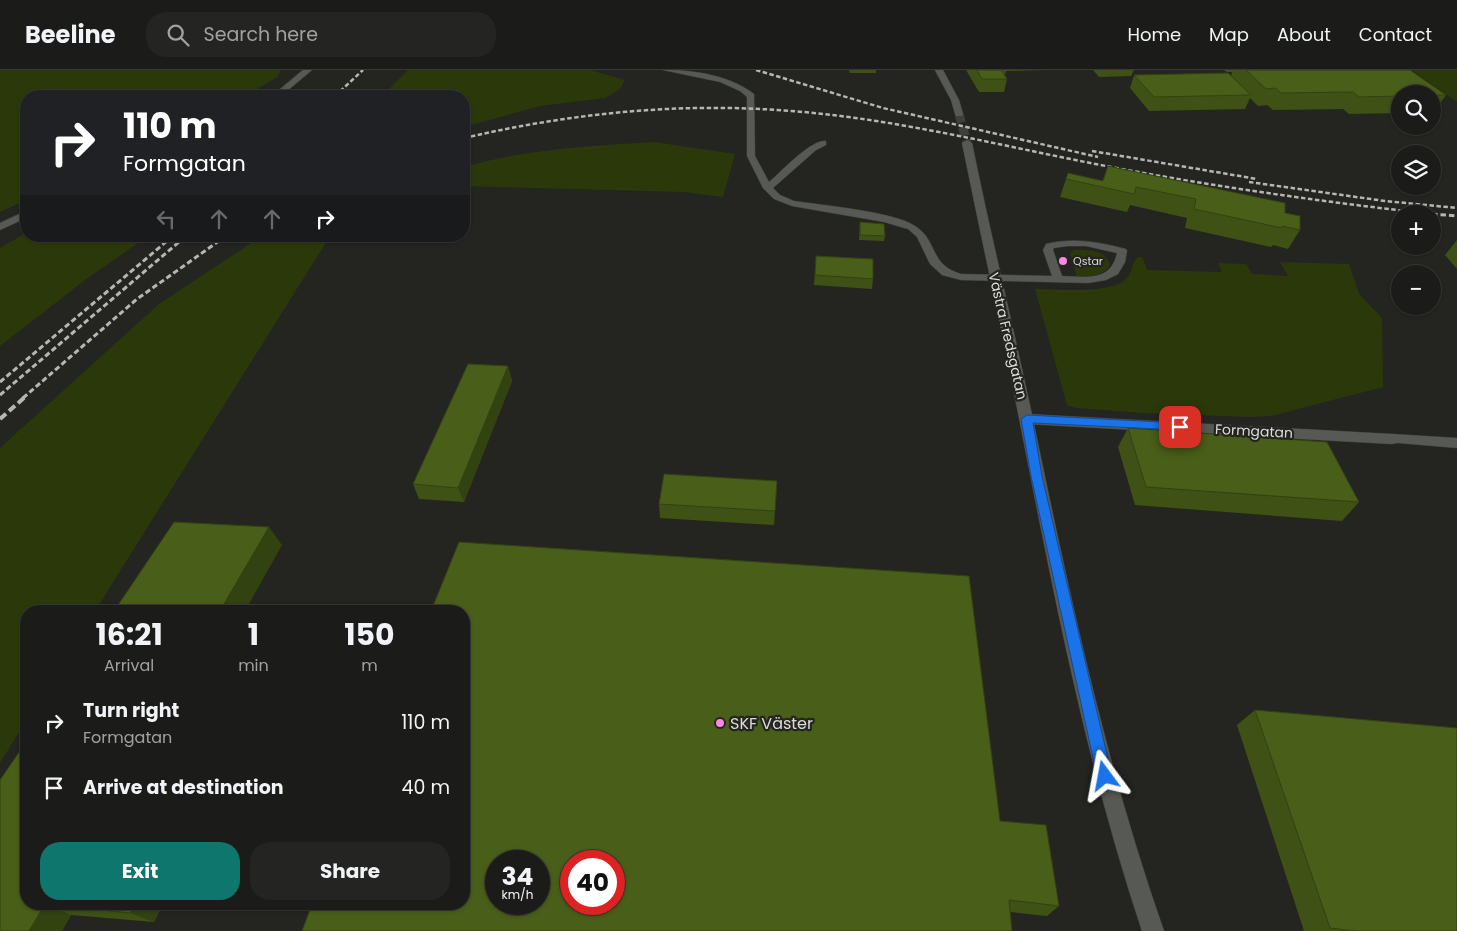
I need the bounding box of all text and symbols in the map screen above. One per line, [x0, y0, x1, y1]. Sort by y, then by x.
search box [146, 12, 496, 57]
text: Beeline [25, 18, 116, 51]
icon: search [164, 21, 192, 49]
text: Search here [204, 21, 318, 48]
text: Home [1127, 22, 1181, 47]
text: Map [1209, 22, 1249, 47]
text: About [1277, 22, 1331, 47]
text: Contact [1359, 22, 1432, 47]
map controls [1391, 85, 1441, 315]
button: search [1391, 85, 1441, 135]
text: 110 m [123, 101, 217, 150]
icon: right [40, 110, 105, 175]
button: layers [1391, 145, 1441, 195]
text: Formgatan [123, 148, 246, 179]
icon: left [152, 205, 180, 233]
icon: ahead [205, 205, 233, 233]
icon: ahead [258, 205, 286, 233]
icon: right [311, 205, 339, 233]
button: + [1391, 205, 1441, 255]
place label: Qstar [1073, 253, 1103, 269]
marker: Qstar [1057, 255, 1069, 267]
button: − [1391, 265, 1441, 315]
street label: Västra Fredsgatan [984, 270, 1032, 402]
pin [1159, 406, 1201, 448]
icon: arrive [1166, 413, 1194, 441]
street label: Formgatan [1214, 419, 1294, 443]
text: 16:21 [95, 613, 163, 656]
text: 1 [248, 613, 259, 656]
text: 150 [344, 613, 395, 656]
text: Arrival [104, 654, 154, 677]
text: min [238, 654, 269, 677]
text: m [361, 654, 378, 677]
text: Turn right [83, 697, 179, 724]
icon: right [40, 709, 68, 737]
text: 110 m [401, 709, 450, 736]
place label: SKF Väster [730, 712, 813, 735]
marker: SKF Väster [714, 717, 726, 729]
text: Formgatan [83, 726, 172, 749]
position arrow [1078, 749, 1130, 801]
icon: arrive [40, 774, 68, 802]
text: Arrive at destination [83, 774, 284, 801]
text: 40 m [401, 774, 450, 801]
button: Exit [40, 842, 240, 900]
button: Share [250, 842, 450, 900]
speed limit sign: 40 [560, 850, 625, 915]
text: 34 [501, 859, 534, 894]
text: km/h [502, 886, 533, 903]

